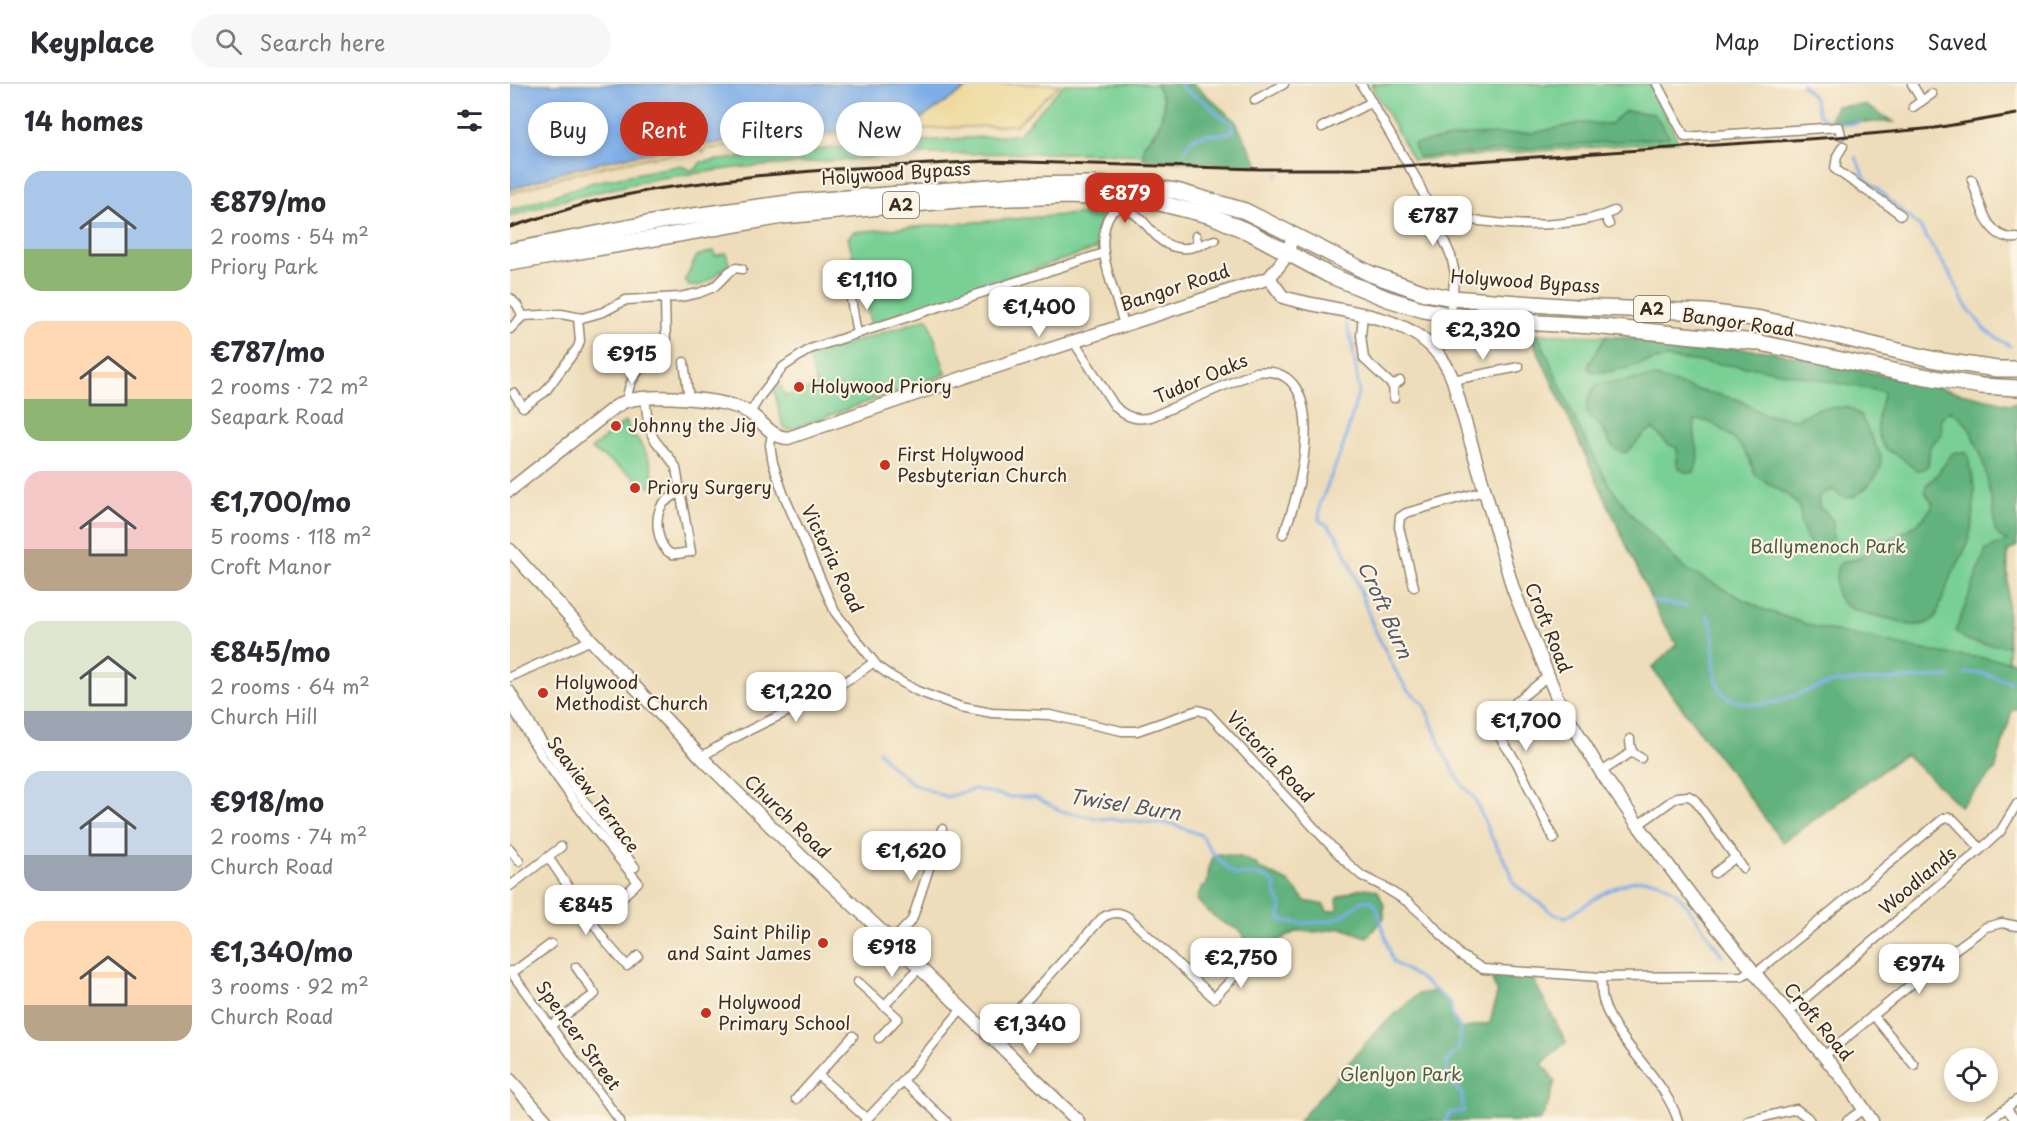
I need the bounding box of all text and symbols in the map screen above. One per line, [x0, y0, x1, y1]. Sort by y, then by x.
search box [191, 14, 611, 68]
text: Keyplace [30, 20, 155, 63]
icon: search [212, 25, 245, 58]
text: Search here [260, 25, 385, 58]
text: Map [1714, 25, 1759, 57]
text: Directions [1792, 25, 1894, 57]
text: Saved [1927, 25, 1987, 57]
text: 14 homes [24, 101, 143, 140]
chip: Buy [528, 102, 608, 156]
chip: Rent [620, 102, 708, 156]
chip: Filters [720, 102, 824, 156]
chip: New [836, 102, 922, 156]
icon: filters [453, 104, 486, 137]
street label: Holywood Bypass [820, 154, 971, 191]
pin: €879 [1089, 173, 1161, 224]
text: €879 [1099, 177, 1151, 207]
text: €879/mo [210, 182, 326, 221]
road number: A2 [883, 192, 919, 218]
icon: home [72, 195, 144, 267]
pin: €787 [1397, 196, 1469, 247]
text: €787 [1408, 200, 1458, 230]
text: 2 rooms · 54 m² [210, 221, 369, 251]
text: Priory Park [210, 251, 318, 281]
street label: Bangor Road [1116, 256, 1233, 317]
pin: €1,110 [818, 260, 916, 311]
street label: Holywood Bypass [1450, 262, 1601, 299]
text: €1,110 [837, 264, 897, 294]
pin: €1,400 [990, 287, 1088, 338]
text: €1,400 [1002, 291, 1076, 321]
road number: A2 [1634, 296, 1670, 322]
street label: Bangor Road [1680, 300, 1796, 343]
pin: €2,320 [1434, 310, 1532, 361]
text: €2,320 [1445, 314, 1521, 344]
text: €787/mo [210, 332, 325, 371]
pin: €915 [596, 334, 668, 385]
text: €915 [607, 338, 657, 368]
icon: home [72, 345, 144, 417]
street label: Tudor Oaks [1149, 346, 1251, 409]
text: 2 rooms · 72 m² [210, 371, 369, 401]
place label: Holywood Priory [811, 372, 952, 399]
marker: Holywood Priory [792, 380, 806, 394]
text: Seapark Road [210, 401, 345, 431]
place label: Johnny the Jig [628, 411, 756, 438]
marker: Johnny the Jig [609, 419, 623, 433]
place label: First Holywood Pesbyterian Church [897, 440, 1067, 488]
marker: First Holywood Pesbyterian Church [878, 458, 892, 472]
place label: Priory Surgery [647, 473, 772, 500]
marker: Priory Surgery [628, 481, 642, 495]
text: €1,700/mo [210, 482, 351, 521]
icon: home [72, 495, 144, 567]
street label: Victoria Road [795, 500, 871, 617]
text: 5 rooms · 118 m² [210, 521, 372, 551]
park label: Ballymenoch Park [1750, 532, 1906, 559]
text: Croft Manor [210, 551, 331, 581]
water label: Croft Burn [1351, 556, 1421, 664]
street label: Croft Road [1519, 578, 1580, 677]
text: €845/mo [210, 632, 330, 671]
icon: home [72, 645, 144, 717]
place label: Holywood Methodist Church [555, 668, 708, 716]
text: 2 rooms · 64 m² [210, 671, 370, 701]
pin: €1,220 [747, 672, 845, 723]
text: €1,220 [760, 676, 832, 706]
marker: Holywood Methodist Church [536, 686, 550, 700]
text: Church Hill [210, 701, 317, 731]
pin: €1,700 [1477, 701, 1575, 752]
street label: Victoria Road [1221, 704, 1321, 808]
text: €1,700 [1491, 705, 1561, 735]
street label: Seaview Terrace [541, 730, 647, 858]
street label: Church Road [739, 768, 837, 864]
water label: Twisel Burn [1067, 780, 1184, 828]
text: €918/mo [210, 782, 324, 821]
icon: home [72, 795, 144, 867]
text: 2 rooms · 74 m² [210, 821, 367, 851]
pin: €1,620 [862, 831, 960, 882]
text: €1,620 [876, 835, 946, 865]
street label: Woodlands [1872, 839, 1962, 920]
text: Church Road [210, 851, 333, 881]
pin: €845 [550, 885, 622, 936]
text: €845 [559, 889, 613, 919]
place label: Saint Philip and Saint James [667, 918, 811, 966]
pin: €918 [856, 927, 928, 978]
text: €918 [867, 931, 917, 961]
text: €1,340/mo [210, 932, 353, 971]
marker: Saint Philip and Saint James [816, 936, 830, 950]
pin: €2,750 [1192, 938, 1290, 989]
text: €2,750 [1204, 942, 1278, 972]
pin: €974 [1883, 944, 1955, 995]
icon: home [72, 945, 144, 1017]
text: €974 [1893, 948, 1945, 978]
text: 3 rooms · 92 m² [210, 971, 369, 1001]
street label: Spencer Street [530, 975, 628, 1096]
street label: Croft Road [1778, 976, 1860, 1066]
place label: Holywood Primary School [718, 988, 850, 1036]
text: Church Road [210, 1001, 333, 1031]
pin: €1,340 [981, 1004, 1079, 1055]
marker: Holywood Primary School [699, 1006, 713, 1020]
text: €1,340 [994, 1008, 1066, 1038]
map controls [1944, 1048, 1998, 1102]
button: locate [1944, 1048, 1998, 1102]
park label: Glenlyon Park [1340, 1060, 1462, 1087]

